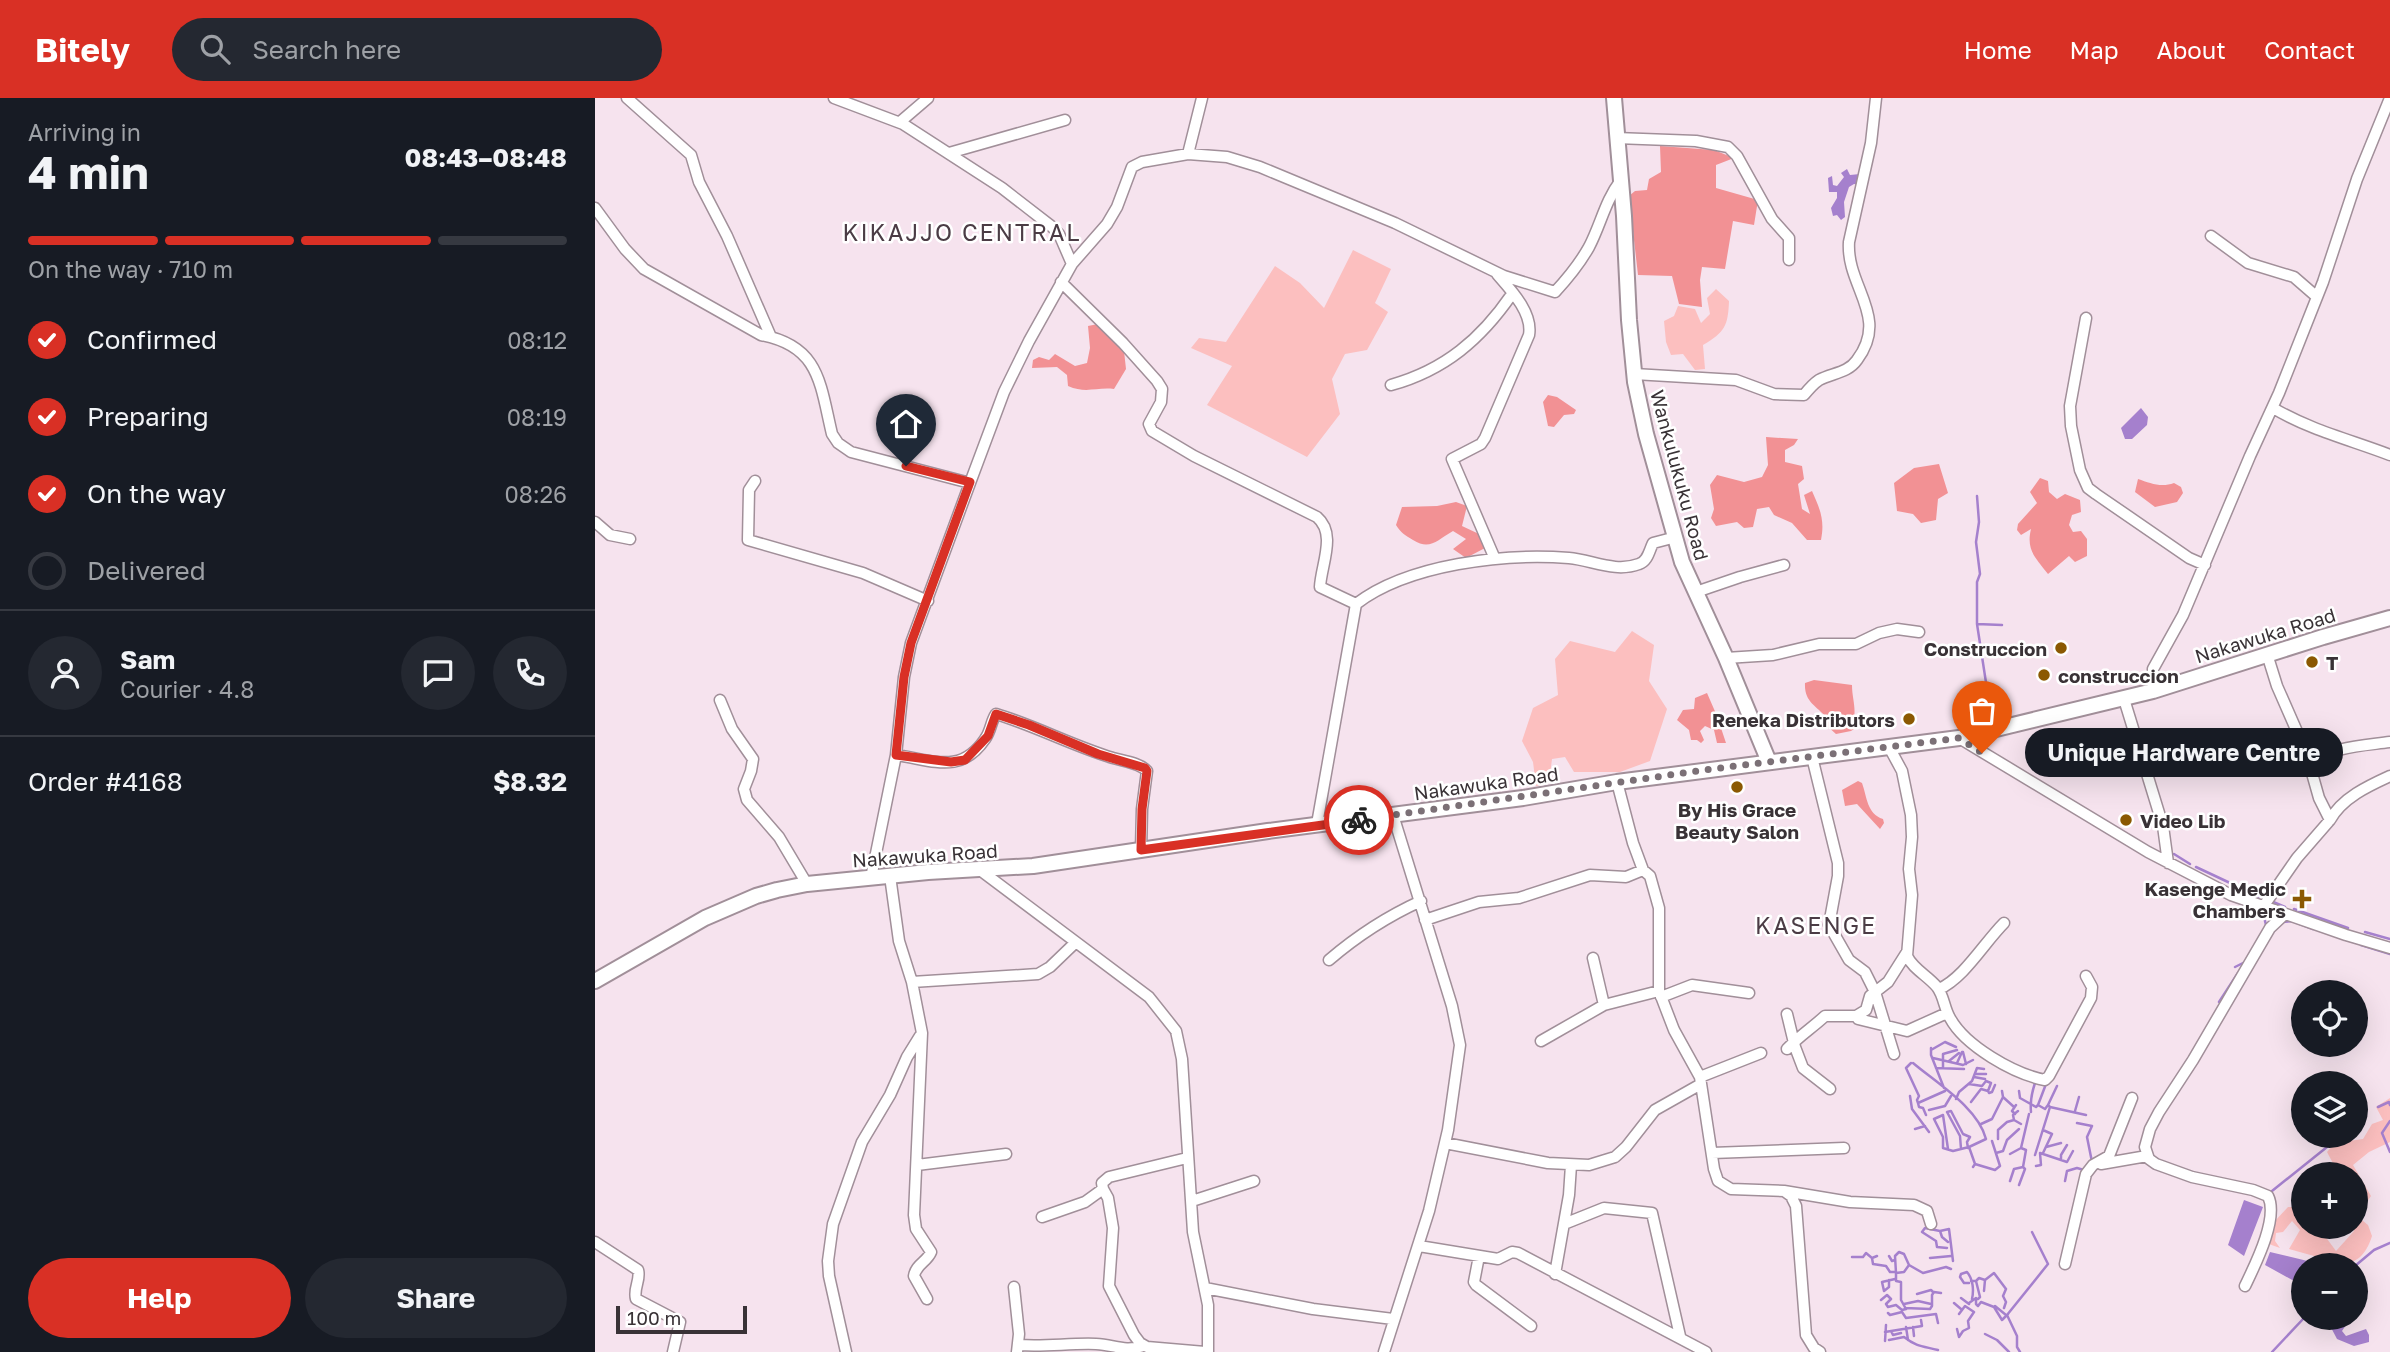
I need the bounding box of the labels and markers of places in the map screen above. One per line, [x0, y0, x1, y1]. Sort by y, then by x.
pin [876, 394, 936, 466]
place label: Construccion [1924, 637, 2047, 660]
marker: Construccion [2053, 640, 2069, 656]
place label: T [2326, 651, 2338, 674]
marker: T [2304, 654, 2320, 670]
place label: construccion [2058, 664, 2179, 687]
marker: construccion [2036, 667, 2052, 683]
pin [1952, 681, 2012, 753]
place label: Reneka Distributors [1712, 708, 1895, 731]
marker: Reneka Distributors [1901, 711, 1917, 727]
callout: Unique Hardware Centre [2024, 728, 2343, 778]
marker: By His Grace Beauty Salon [1729, 779, 1745, 795]
place label: By His Grace Beauty Salon [1675, 798, 1799, 843]
place label: Video Lib [2140, 809, 2226, 832]
marker: Video Lib [2118, 812, 2134, 828]
place label: Kasenge Medic Chambers [2144, 877, 2286, 922]
marker: Kasenge Medic Chambers [2292, 889, 2312, 909]

